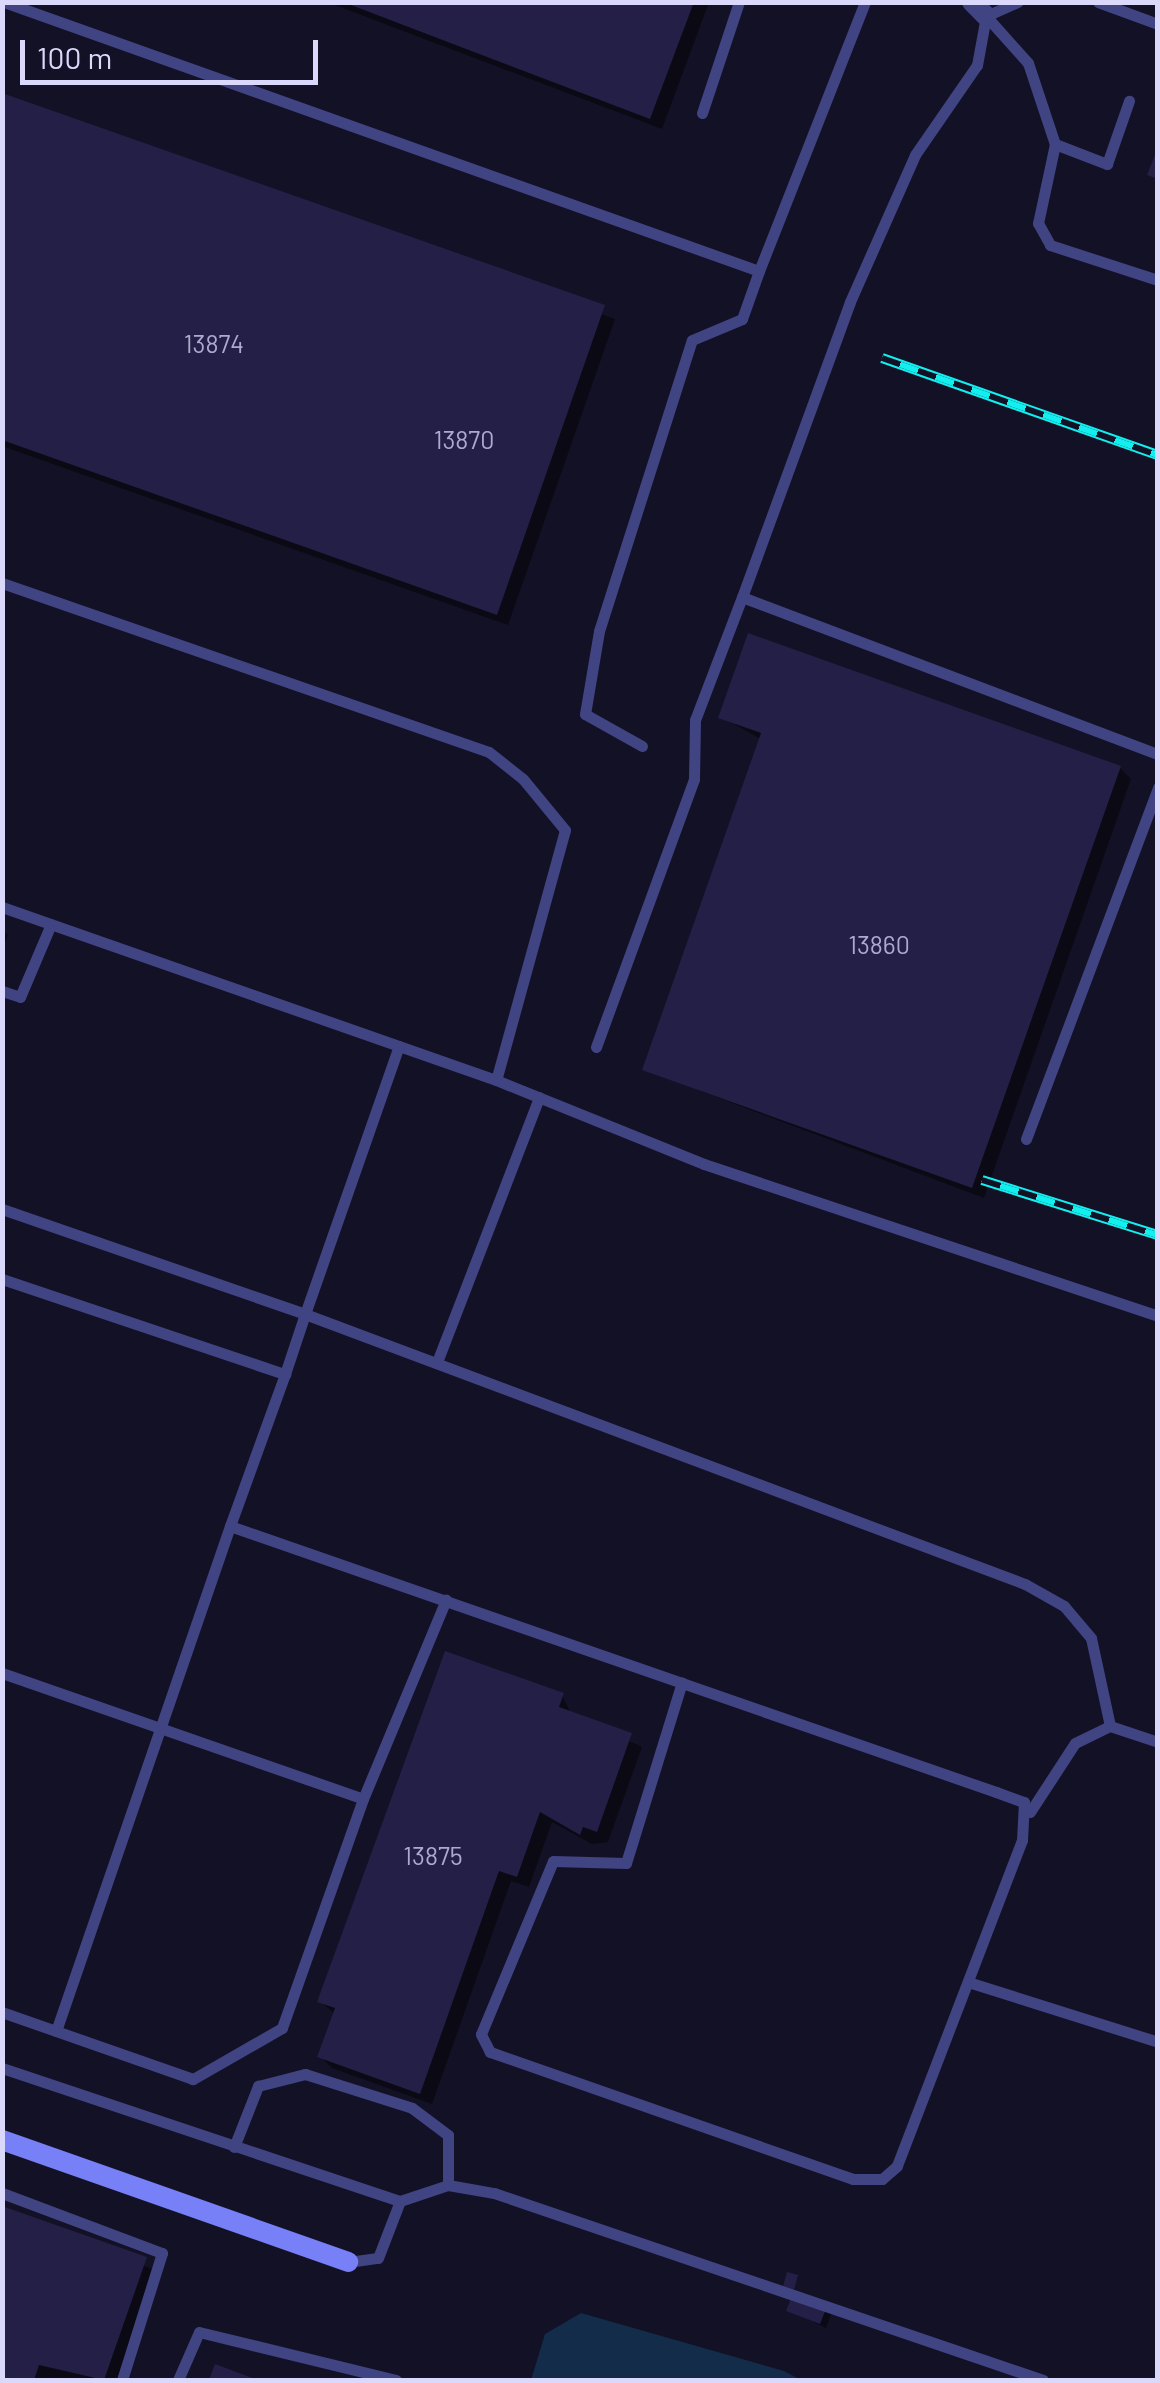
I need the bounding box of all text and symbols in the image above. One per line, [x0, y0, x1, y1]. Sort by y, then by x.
scale bar [25, 20, 322, 82]
text: 100 m [37, 39, 112, 75]
house number: 13874 [184, 328, 244, 358]
house number: 13870 [434, 424, 494, 454]
house number: 13860 [848, 929, 910, 959]
house number: 13875 [403, 1840, 463, 1870]

